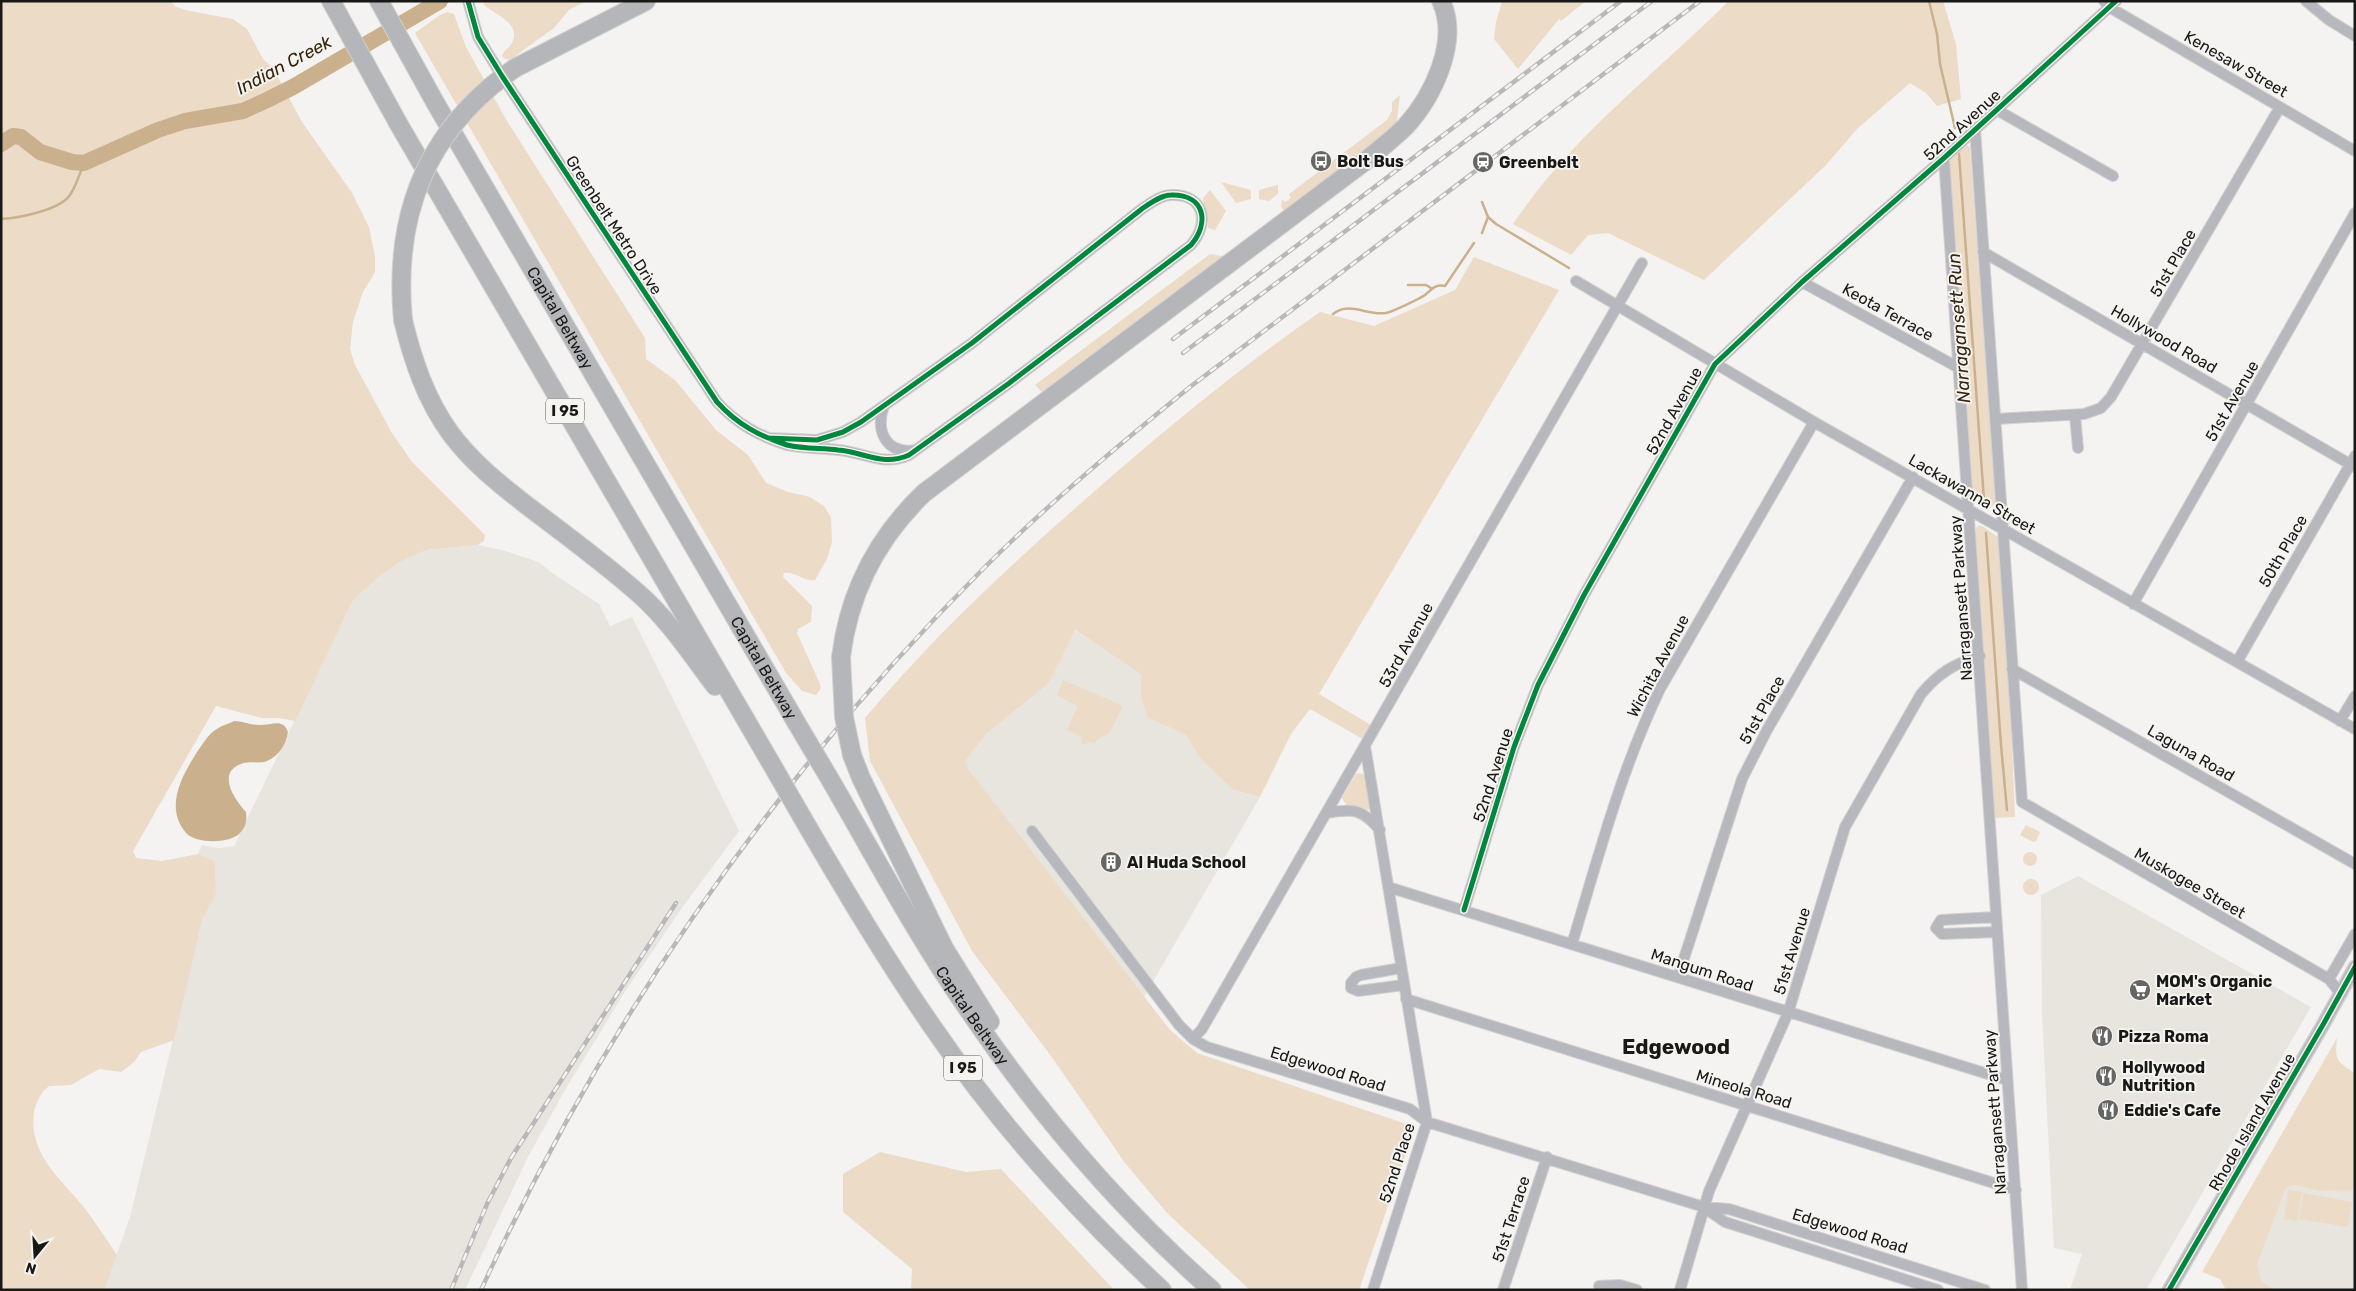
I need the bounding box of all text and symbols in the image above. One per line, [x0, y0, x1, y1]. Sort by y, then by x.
street label: Kenesaw Street [2181, 27, 2291, 101]
water label: Indian Creek [233, 30, 336, 99]
street label: 52nd Avenue [1919, 85, 2005, 165]
bus stop icon: Bolt Bus [1309, 149, 1333, 173]
station icon: Greenbelt [1471, 150, 1495, 174]
street label: Greenbelt Metro Drive [562, 152, 666, 298]
place label: Bolt Bus [1337, 152, 1404, 171]
place label: Greenbelt [1499, 153, 1579, 172]
street label: 51st Place [2146, 226, 2200, 300]
water label: Narragansett Run [1943, 252, 1975, 404]
street label: Capital Beltway [523, 263, 598, 373]
street label: Keota Terrace [1839, 279, 1937, 345]
street label: Hollywood Road [2107, 301, 2221, 377]
street label: 51st Avenue [2201, 357, 2263, 445]
street label: 52nd Avenue [1642, 364, 1706, 458]
road number: I 95 [546, 398, 584, 424]
street label: Lackawanna Street [1905, 450, 2039, 538]
street label: 50th Place [2255, 511, 2311, 591]
street label: Narragansett Parkway [1946, 514, 1976, 681]
street label: 53rd Avenue [1375, 599, 1437, 691]
street label: Wichita Avenue [1623, 611, 1693, 721]
street label: Capital Beltway [727, 613, 802, 723]
street label: 51st Place [1735, 672, 1789, 747]
street label: Laguna Road [2144, 720, 2238, 786]
street label: 52nd Avenue [1469, 726, 1517, 824]
street label: Muskogee Street [2131, 843, 2249, 923]
building icon: Al Huda School [1099, 850, 1123, 874]
place label: Al Huda School [1127, 853, 1246, 872]
street label: 51st Avenue [1770, 905, 1814, 997]
street label: Mangum Road [1648, 945, 1756, 995]
street label: Capital Beltway [932, 962, 1014, 1069]
place label: MOM's Organic Market [2156, 972, 2272, 1009]
supermarket icon: MOM's Organic Market [2128, 978, 2152, 1002]
restaurant icon: Pizza Roma [2090, 1024, 2114, 1048]
place label: Pizza Roma [2118, 1027, 2209, 1046]
street label: Narragansett Parkway [1980, 1028, 2010, 1195]
district label: Edgewood [1622, 1034, 1730, 1059]
street label: Edgewood Road [1268, 1042, 1388, 1096]
street label: Rhode Island Avenue [2205, 1050, 2299, 1194]
road number: I 95 [944, 1056, 982, 1080]
place label: Hollywood Nutrition [2122, 1058, 2205, 1095]
restaurant icon: Hollywood Nutrition [2094, 1064, 2118, 1088]
street label: Mineola Road [1694, 1065, 1794, 1113]
restaurant icon: Eddie's Cafe [2096, 1098, 2120, 1122]
place label: Eddie's Cafe [2124, 1101, 2221, 1120]
street label: 52nd Place [1375, 1121, 1419, 1205]
street label: 51st Terrace [1488, 1174, 1534, 1264]
street label: Edgewood Road [1790, 1204, 1910, 1258]
north arrow [10, 1231, 60, 1281]
text: N [24, 1258, 39, 1278]

